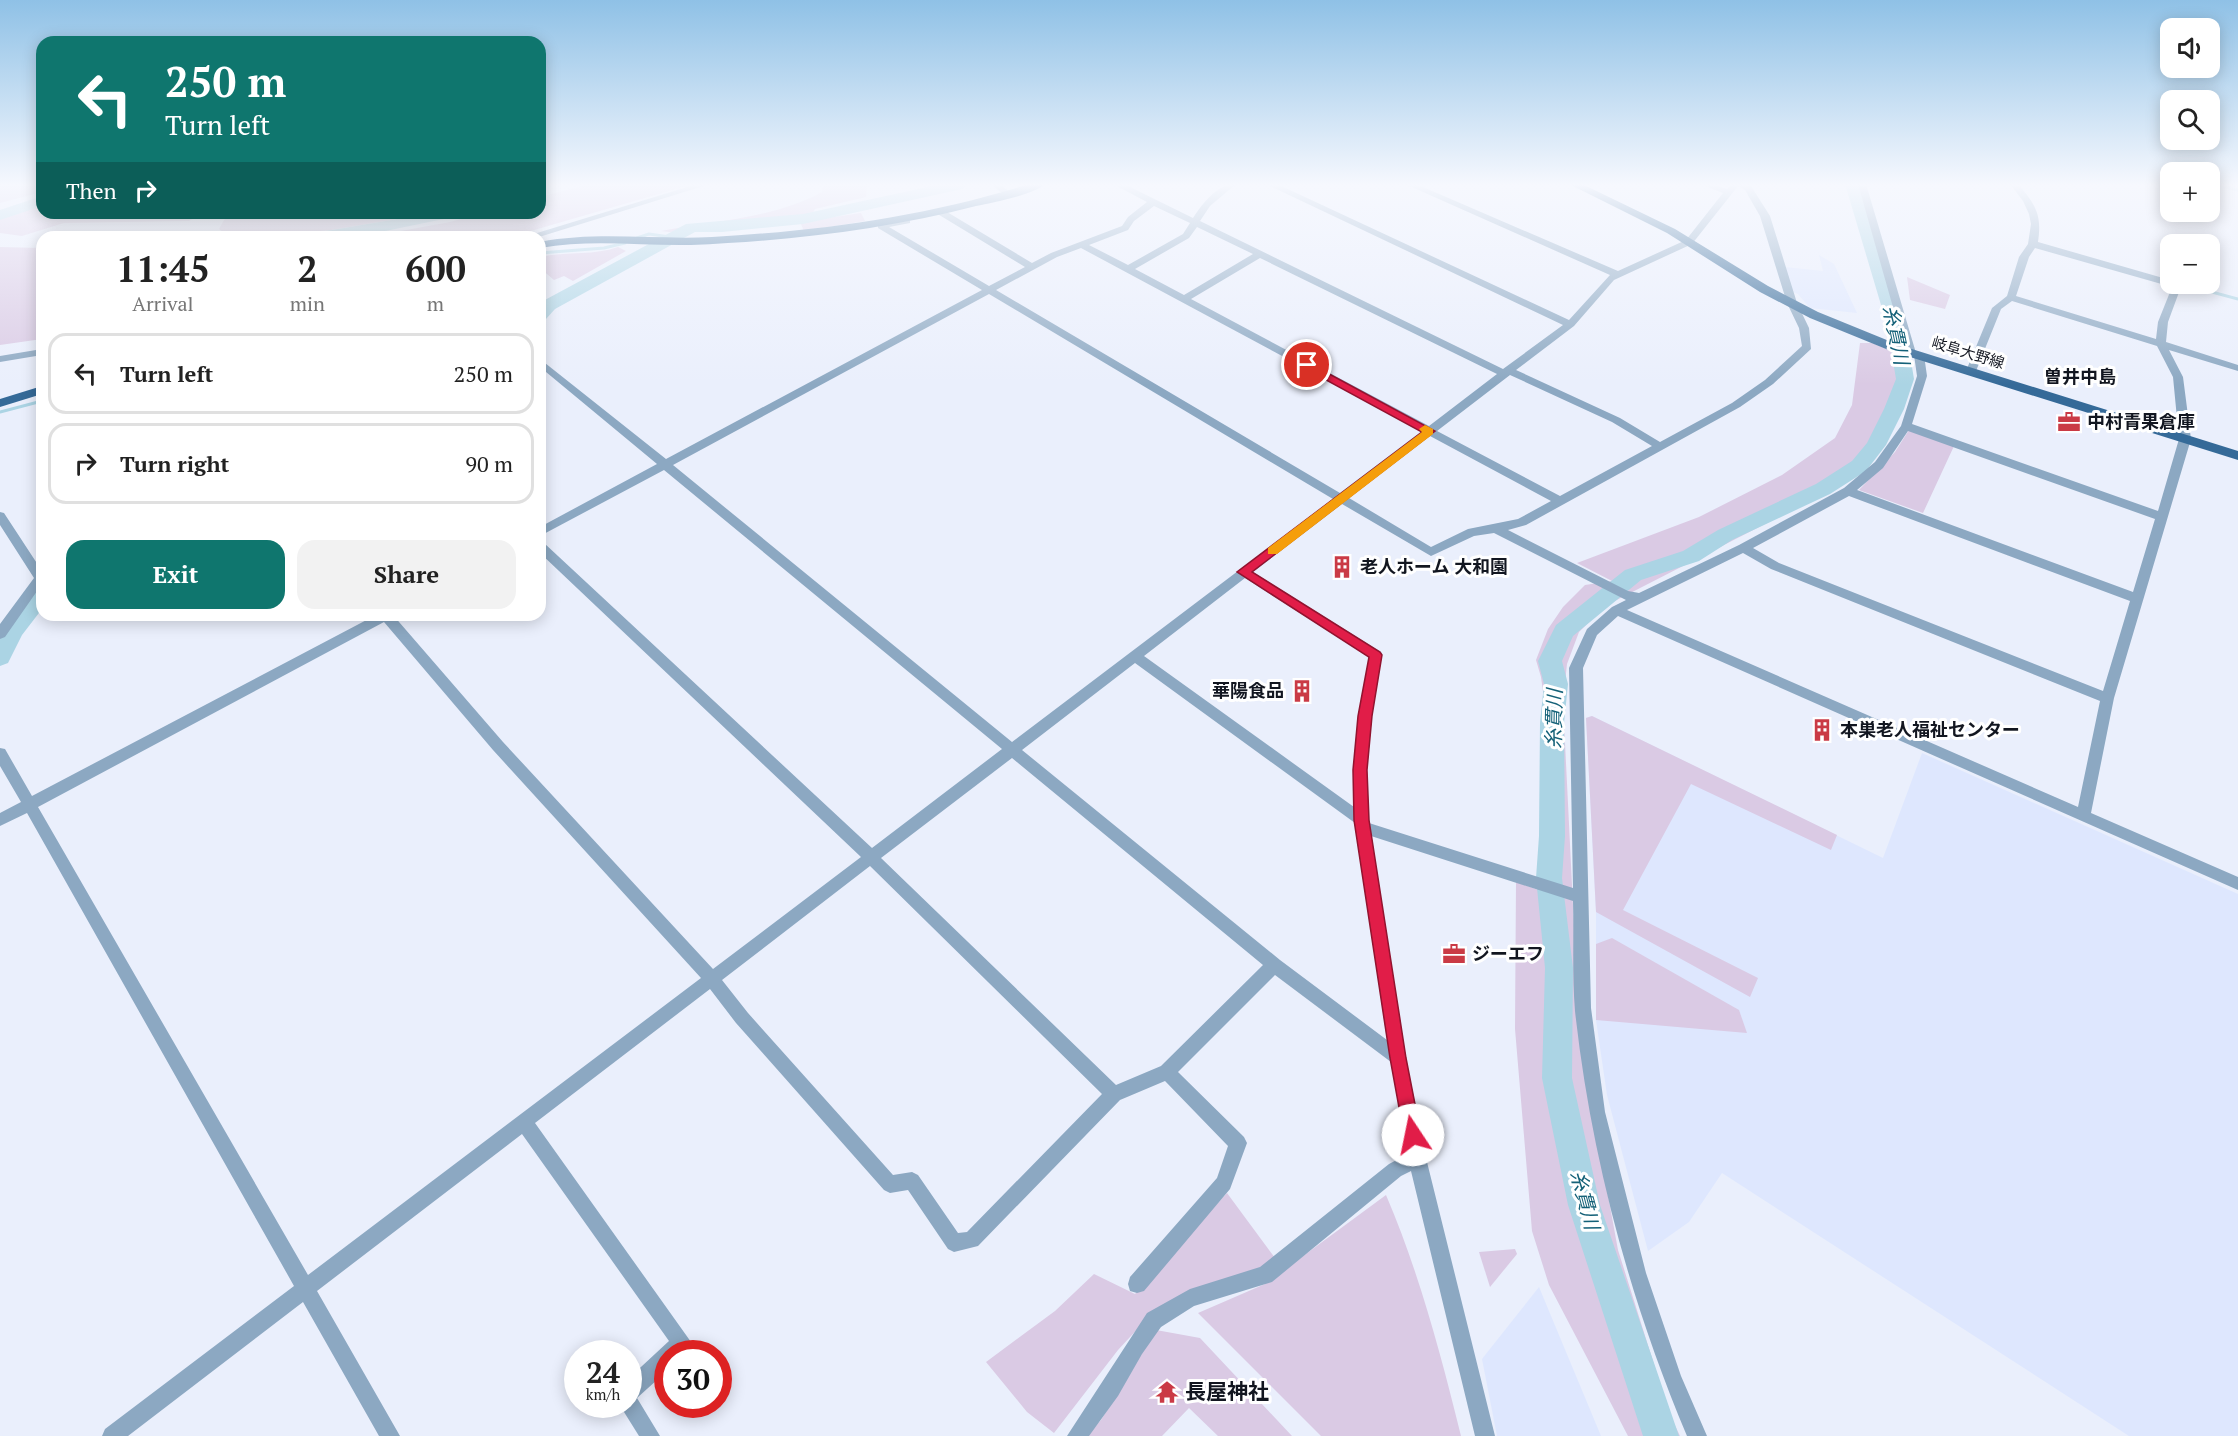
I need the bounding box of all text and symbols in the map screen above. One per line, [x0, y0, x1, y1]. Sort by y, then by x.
map controls [2160, 18, 2220, 294]
button: sound [2160, 18, 2220, 78]
text: 250 m [165, 53, 286, 109]
icon: left [66, 60, 144, 138]
button: search [2160, 90, 2220, 150]
text: Turn left [165, 107, 270, 143]
button: + [2160, 162, 2220, 222]
icon: right [129, 174, 162, 207]
text: Then [66, 176, 117, 205]
button: − [2160, 234, 2220, 294]
text: 11:45 [116, 245, 210, 292]
text: 2 [297, 245, 318, 292]
text: 600 [405, 245, 466, 292]
text: Arrival [132, 290, 194, 317]
text: min [290, 290, 325, 317]
text: m [427, 290, 444, 317]
water label: 糸貫川 [1877, 303, 1916, 369]
street label: 岐阜大野線 [1929, 332, 2007, 373]
pin [1281, 339, 1332, 390]
icon: arrive [1290, 348, 1323, 381]
icon: left [69, 357, 102, 390]
text: Turn left [120, 359, 213, 388]
text: 250 m [453, 359, 513, 388]
district label: 曽井中島 [2044, 364, 2116, 388]
office icon: 中村青果倉庫 [2056, 409, 2082, 435]
place label: 中村青果倉庫 [2087, 409, 2195, 433]
icon: right [69, 447, 102, 480]
text: Turn right [120, 449, 229, 478]
text: 90 m [465, 449, 513, 478]
button: Exit [66, 540, 285, 609]
button: Share [297, 540, 516, 609]
building icon: 老人ホーム 大和園 [1329, 554, 1355, 580]
place label: 老人ホーム 大和園 [1360, 554, 1508, 578]
place label: 華陽食品 [1212, 678, 1284, 702]
building icon: 華陽食品 [1289, 678, 1315, 704]
water label: 糸貫川 [1539, 687, 1568, 749]
building icon: 本巣老人福祉センター [1809, 717, 1835, 743]
place label: 本巣老人福祉センター [1840, 717, 2020, 741]
office icon: ジーエフ [1441, 941, 1467, 967]
place label: ジーエフ [1472, 941, 1544, 965]
position arrow [1381, 1103, 1445, 1167]
water label: 糸貫川 [1565, 1167, 1607, 1234]
speed limit sign: 30 [654, 1340, 732, 1418]
text: 24 [586, 1352, 620, 1392]
place label: 長屋神社 [1185, 1377, 1269, 1405]
temple icon: 長屋神社 [1154, 1379, 1180, 1405]
text: km/h [586, 1384, 620, 1404]

